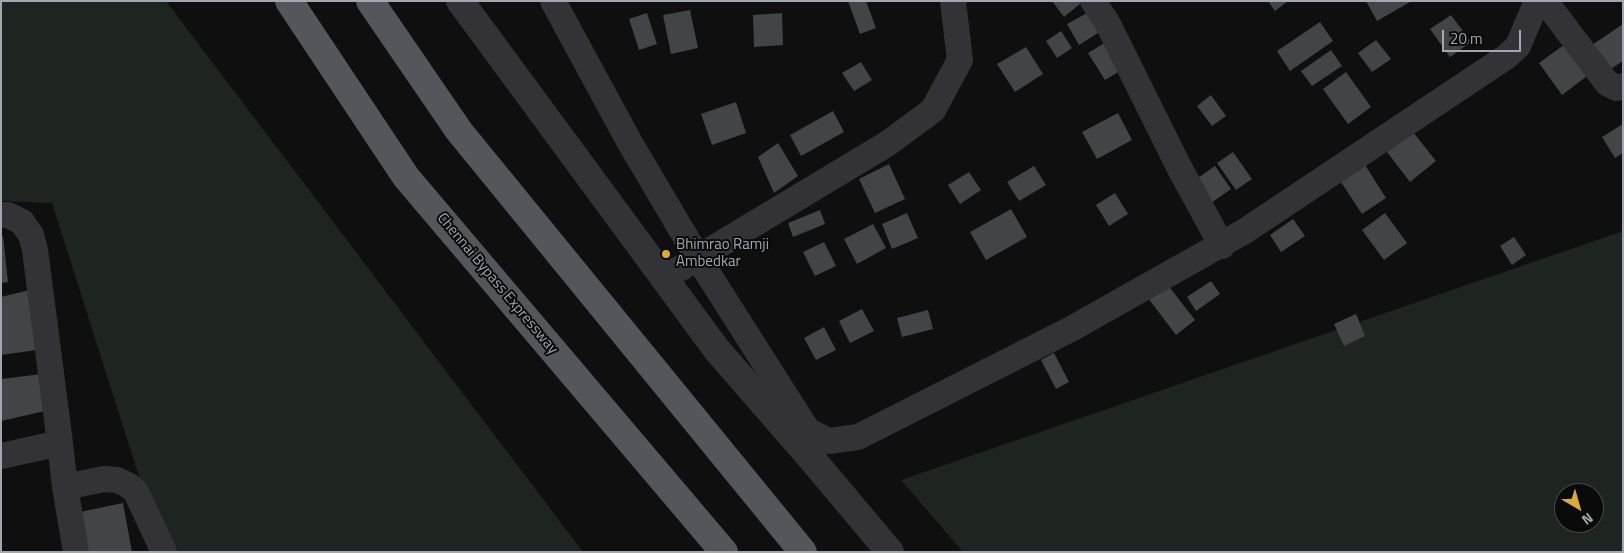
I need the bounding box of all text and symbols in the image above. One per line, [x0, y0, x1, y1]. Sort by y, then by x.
scale bar [1444, 20, 1523, 52]
text: 20 m [1450, 27, 1483, 50]
street label: Chennai Bypass Expressway [433, 210, 561, 358]
place label: Bhimrao Ramji Ambedkar [676, 236, 769, 271]
marker: Bhimrao Ramji Ambedkar [660, 248, 672, 260]
north arrow [1554, 483, 1604, 533]
text: N [1578, 508, 1598, 531]

